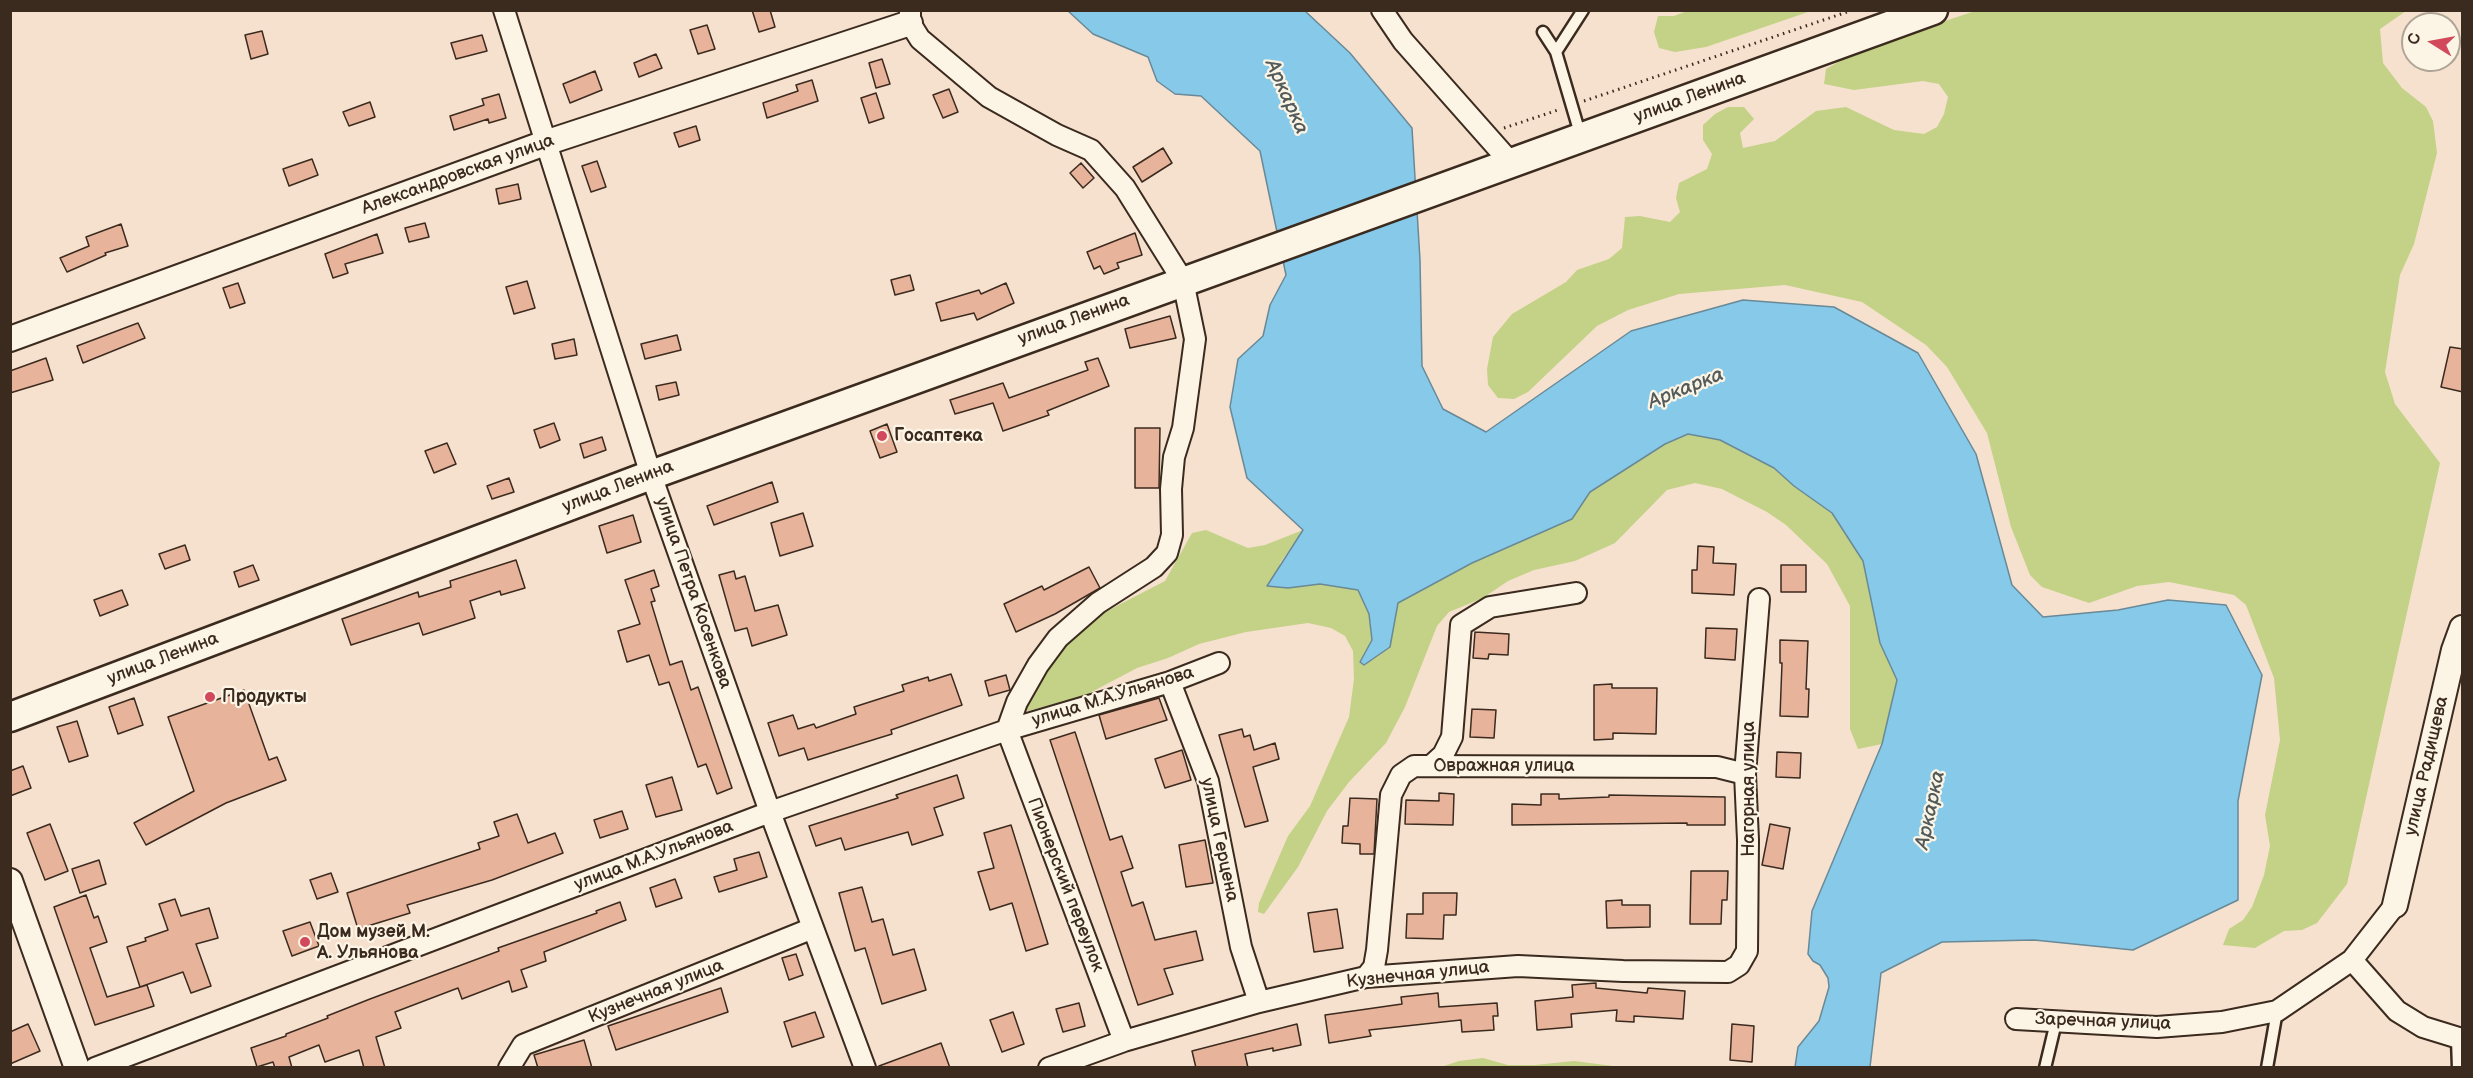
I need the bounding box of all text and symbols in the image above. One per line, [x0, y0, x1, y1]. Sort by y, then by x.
north arrow [2401, 12, 2461, 72]
text: С [2404, 32, 2425, 46]
water label: Аркарка [1259, 56, 1313, 138]
street label: улица Ленина [1631, 68, 1749, 128]
street label: Александровская улица [359, 130, 557, 220]
street label: улица Ленина [1015, 290, 1133, 350]
water label: Аркарка [1645, 363, 1727, 415]
place label: Госаптека [894, 425, 983, 447]
marker: Госаптека [875, 429, 889, 443]
street label: улица Ленина [559, 456, 677, 518]
street label: улица Петра Косенкова [650, 494, 736, 692]
street label: улица Ленина [104, 628, 222, 690]
street label: улица М.А.Ульянова [1029, 662, 1197, 732]
place label: Продукты [222, 686, 307, 708]
marker: Продукты [203, 690, 217, 704]
street label: улица Радищева [2400, 694, 2454, 838]
street label: Нагорная улица [1738, 721, 1760, 857]
street label: Овражная улица [1433, 755, 1575, 777]
water label: Аркарка [1911, 769, 1951, 851]
street label: улица Герцена [1195, 776, 1243, 904]
street label: Пионерский переулок [1022, 795, 1108, 975]
street label: улица М.А.Ульянова [572, 816, 736, 896]
place label: Дом музей М. А. Ульянова [317, 921, 430, 964]
marker: Дом музей М. А. Ульянова [298, 935, 312, 949]
street label: Кузнечная улица [585, 955, 727, 1029]
street label: Кузнечная улица [1345, 957, 1491, 993]
street label: Заречная улица [2035, 1009, 2171, 1035]

